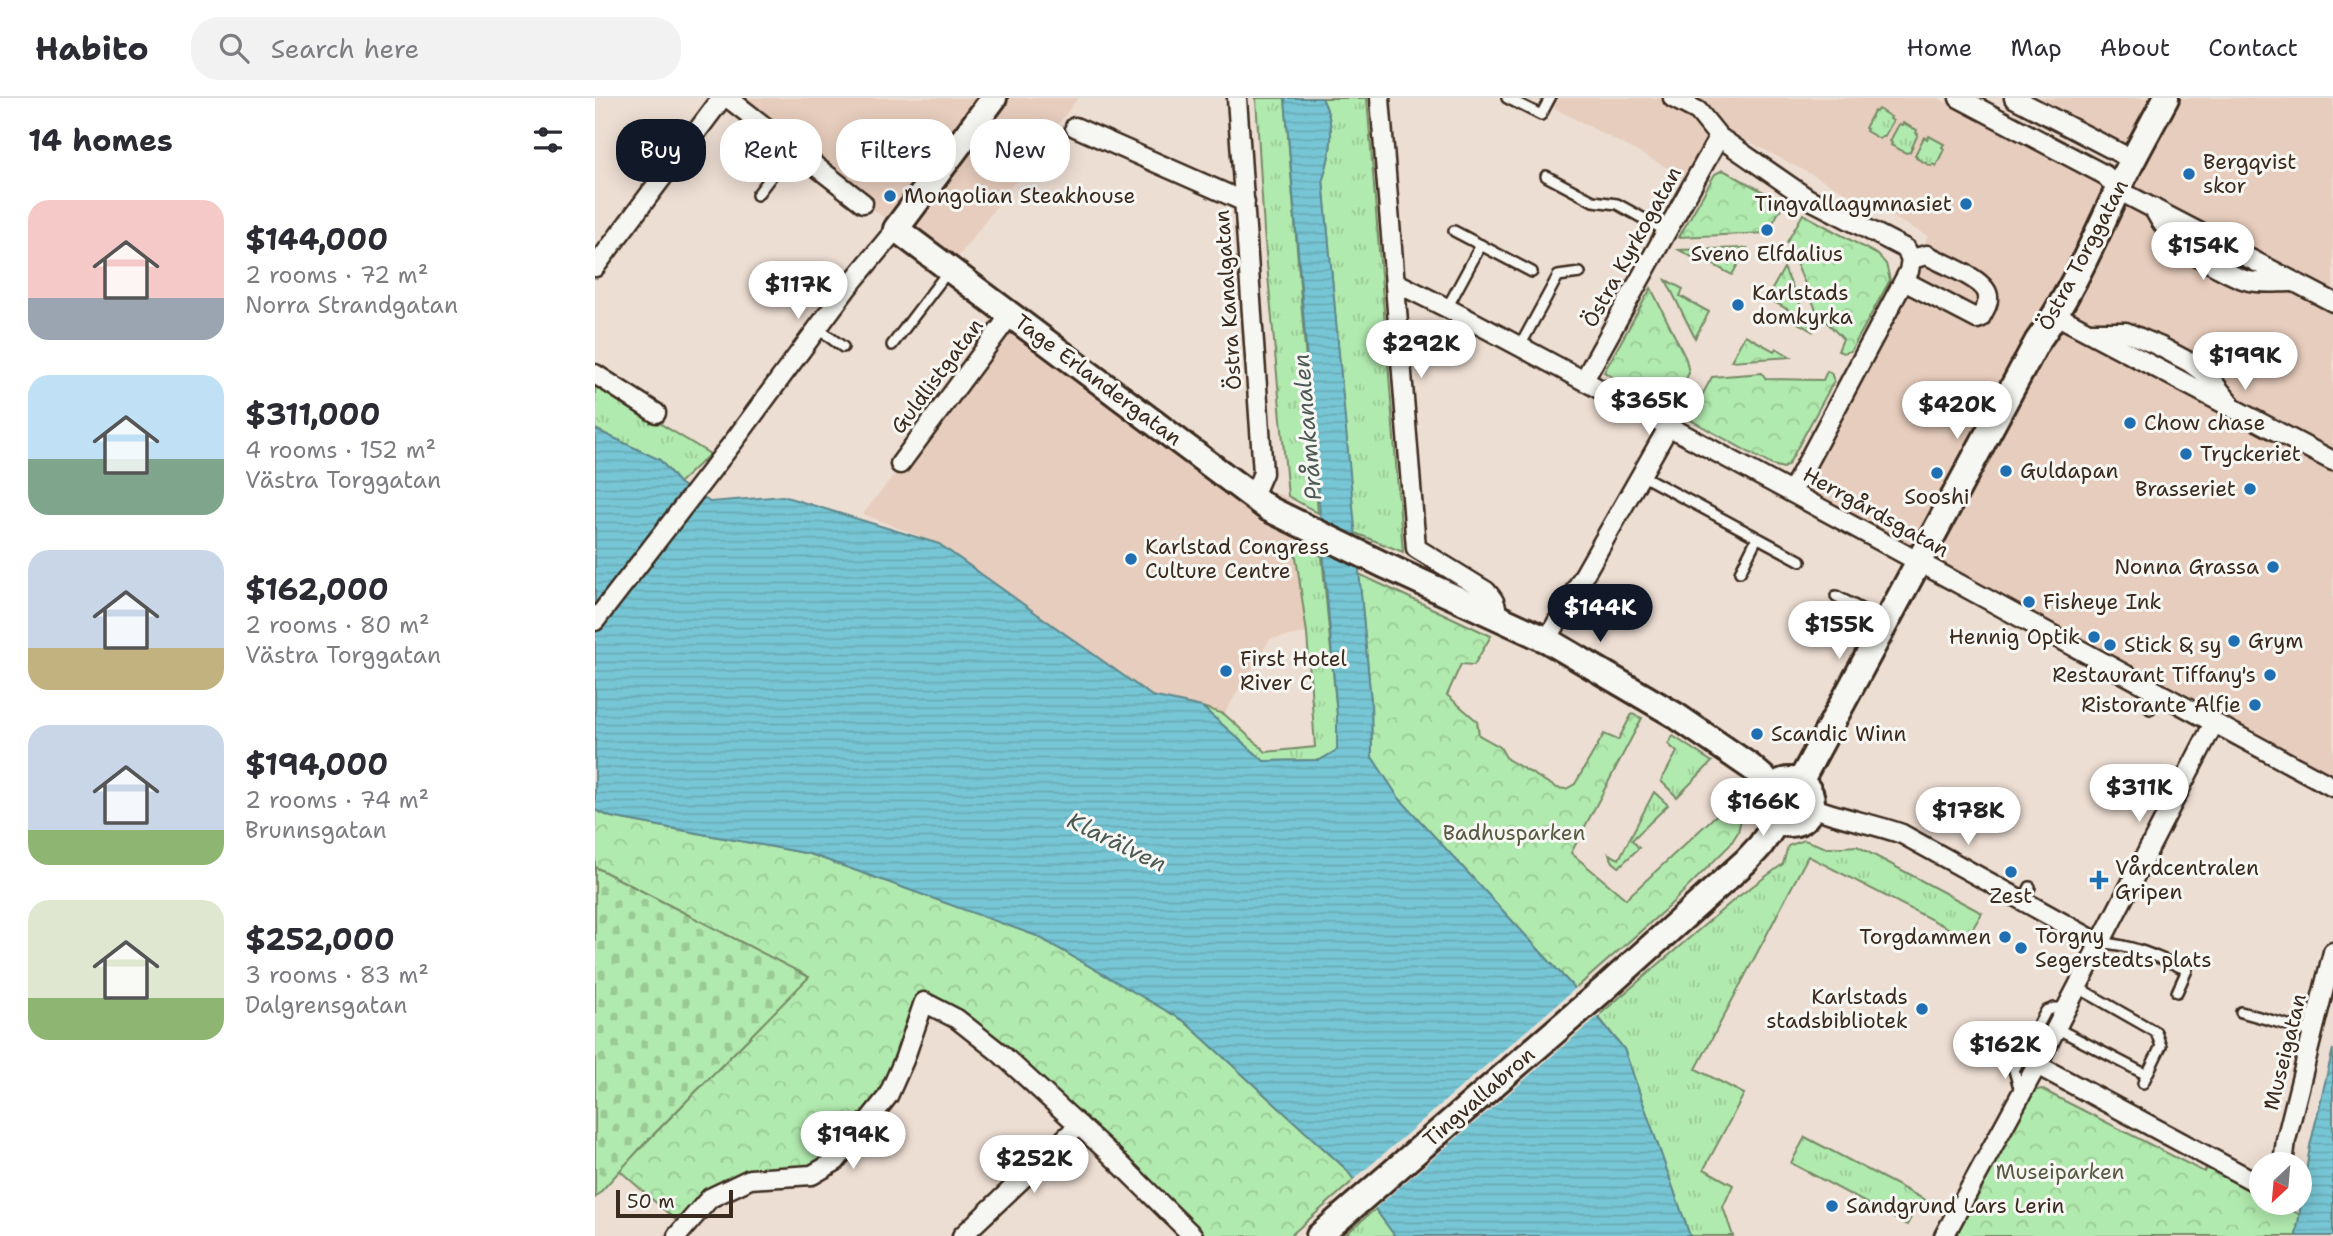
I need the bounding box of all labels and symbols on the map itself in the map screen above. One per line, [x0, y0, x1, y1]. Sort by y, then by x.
place label: Bergqvist skor [2203, 148, 2296, 200]
street label: Östra Kyrkogatan [1576, 161, 1688, 332]
marker: Bergqvist skor [2181, 166, 2197, 182]
street label: Östra Torggatan [2031, 174, 2135, 335]
place label: Mongolian Steakhouse [904, 182, 1135, 210]
marker: Mongolian Steakhouse [882, 188, 898, 204]
place label: Tingvallagymnasiet [1754, 190, 1952, 218]
marker: Tingvallagymnasiet [1958, 196, 1974, 212]
street label: Östra Kanalgatan [1208, 209, 1248, 391]
marker: Sveno Elfdalius [1759, 222, 1775, 238]
pin: $154K [2154, 222, 2252, 282]
place label: Sveno Elfdalius [1691, 240, 1843, 268]
pin: $117K [749, 262, 847, 321]
place label: Karlstads domkyrka [1752, 279, 1853, 331]
marker: Karlstads domkyrka [1730, 297, 1746, 313]
street label: Tage Erlandergatan [1009, 308, 1187, 452]
street label: Guldlistgatan [884, 312, 990, 439]
pin: $292K [1372, 320, 1470, 380]
pin: $199K [2196, 332, 2294, 392]
water label: Pråmkanalen [1286, 353, 1328, 501]
pin: $365K [1600, 378, 1698, 437]
pin: $420K [1908, 382, 2006, 441]
place label: Chow chase [2144, 409, 2265, 437]
marker: Chow chase [2122, 415, 2138, 431]
place label: Tryckeriet [2200, 440, 2301, 468]
marker: Tryckeriet [2178, 446, 2194, 462]
place label: Guldapan [2020, 457, 2118, 485]
street label: Herrgårdsgatan [1798, 460, 1954, 564]
marker: Guldapan [1998, 463, 2014, 479]
marker: Sooshi [1929, 465, 1945, 481]
place label: Brasseriet [2135, 475, 2236, 503]
marker: Brasseriet [2242, 481, 2258, 497]
place label: Sooshi [1904, 483, 1970, 511]
place label: Karlstad Congress Culture Centre [1145, 533, 1329, 585]
marker: Karlstad Congress Culture Centre [1123, 551, 1139, 567]
place label: Nonna Grassa [2114, 553, 2259, 581]
marker: Nonna Grassa [2265, 559, 2281, 575]
pin: $144K [1551, 584, 1649, 644]
place label: Fisheye Ink [2043, 588, 2162, 616]
marker: Fisheye Ink [2021, 594, 2037, 610]
pin: $155K [1790, 602, 1888, 661]
place label: Hennig Optik [1949, 623, 2080, 651]
place label: Grym [2248, 627, 2303, 655]
marker: Hennig Optik [2086, 629, 2102, 645]
place label: Stick & sy [2124, 631, 2222, 659]
marker: Grym [2226, 633, 2242, 649]
marker: Stick & sy [2102, 637, 2118, 653]
place label: First Hotel River C [1240, 645, 1348, 697]
place label: Restaurant Tiffany's [2052, 661, 2256, 689]
marker: First Hotel River C [1218, 663, 1234, 679]
marker: Restaurant Tiffany's [2262, 667, 2278, 683]
place label: Ristorante Alfie [2081, 691, 2241, 719]
marker: Ristorante Alfie [2247, 697, 2263, 713]
place label: Scandic Winn [1771, 720, 1907, 748]
marker: Scandic Winn [1749, 726, 1765, 742]
pin: $311K [2090, 764, 2188, 824]
pin: $166K [1714, 778, 1812, 838]
pin: $178K [1919, 788, 2017, 847]
water label: Klarälven [1063, 805, 1171, 879]
park label: Badhusparken [1443, 819, 1585, 847]
place label: Vårdcentralen Gripen [2115, 854, 2259, 906]
marker: Zest [2003, 864, 2019, 880]
marker: Vårdcentralen Gripen [2089, 870, 2109, 890]
place label: Zest [1990, 882, 2032, 910]
place label: Torgny Segerstedts plats [2035, 922, 2212, 974]
place label: Torgdammen [1859, 923, 1991, 951]
marker: Torgdammen [1997, 929, 2013, 945]
marker: Torgny Segerstedts plats [2013, 940, 2029, 956]
place label: Karlstads stadsbibliotek [1766, 983, 1908, 1035]
street label: Museigatan [2257, 991, 2313, 1113]
marker: Karlstads stadsbibliotek [1914, 1001, 1930, 1017]
pin: $162K [1956, 1021, 2054, 1081]
street label: Tingvallabron [1417, 1041, 1541, 1153]
pin: $194K [804, 1112, 902, 1171]
pin: $252K [985, 1136, 1083, 1195]
north arrow [2249, 1152, 2312, 1214]
park label: Museiparken [1996, 1158, 2125, 1186]
scale bar [616, 1187, 733, 1219]
place label: Sandgrund Lars Lerin [1846, 1192, 2065, 1220]
marker: Sandgrund Lars Lerin [1824, 1198, 1840, 1214]

